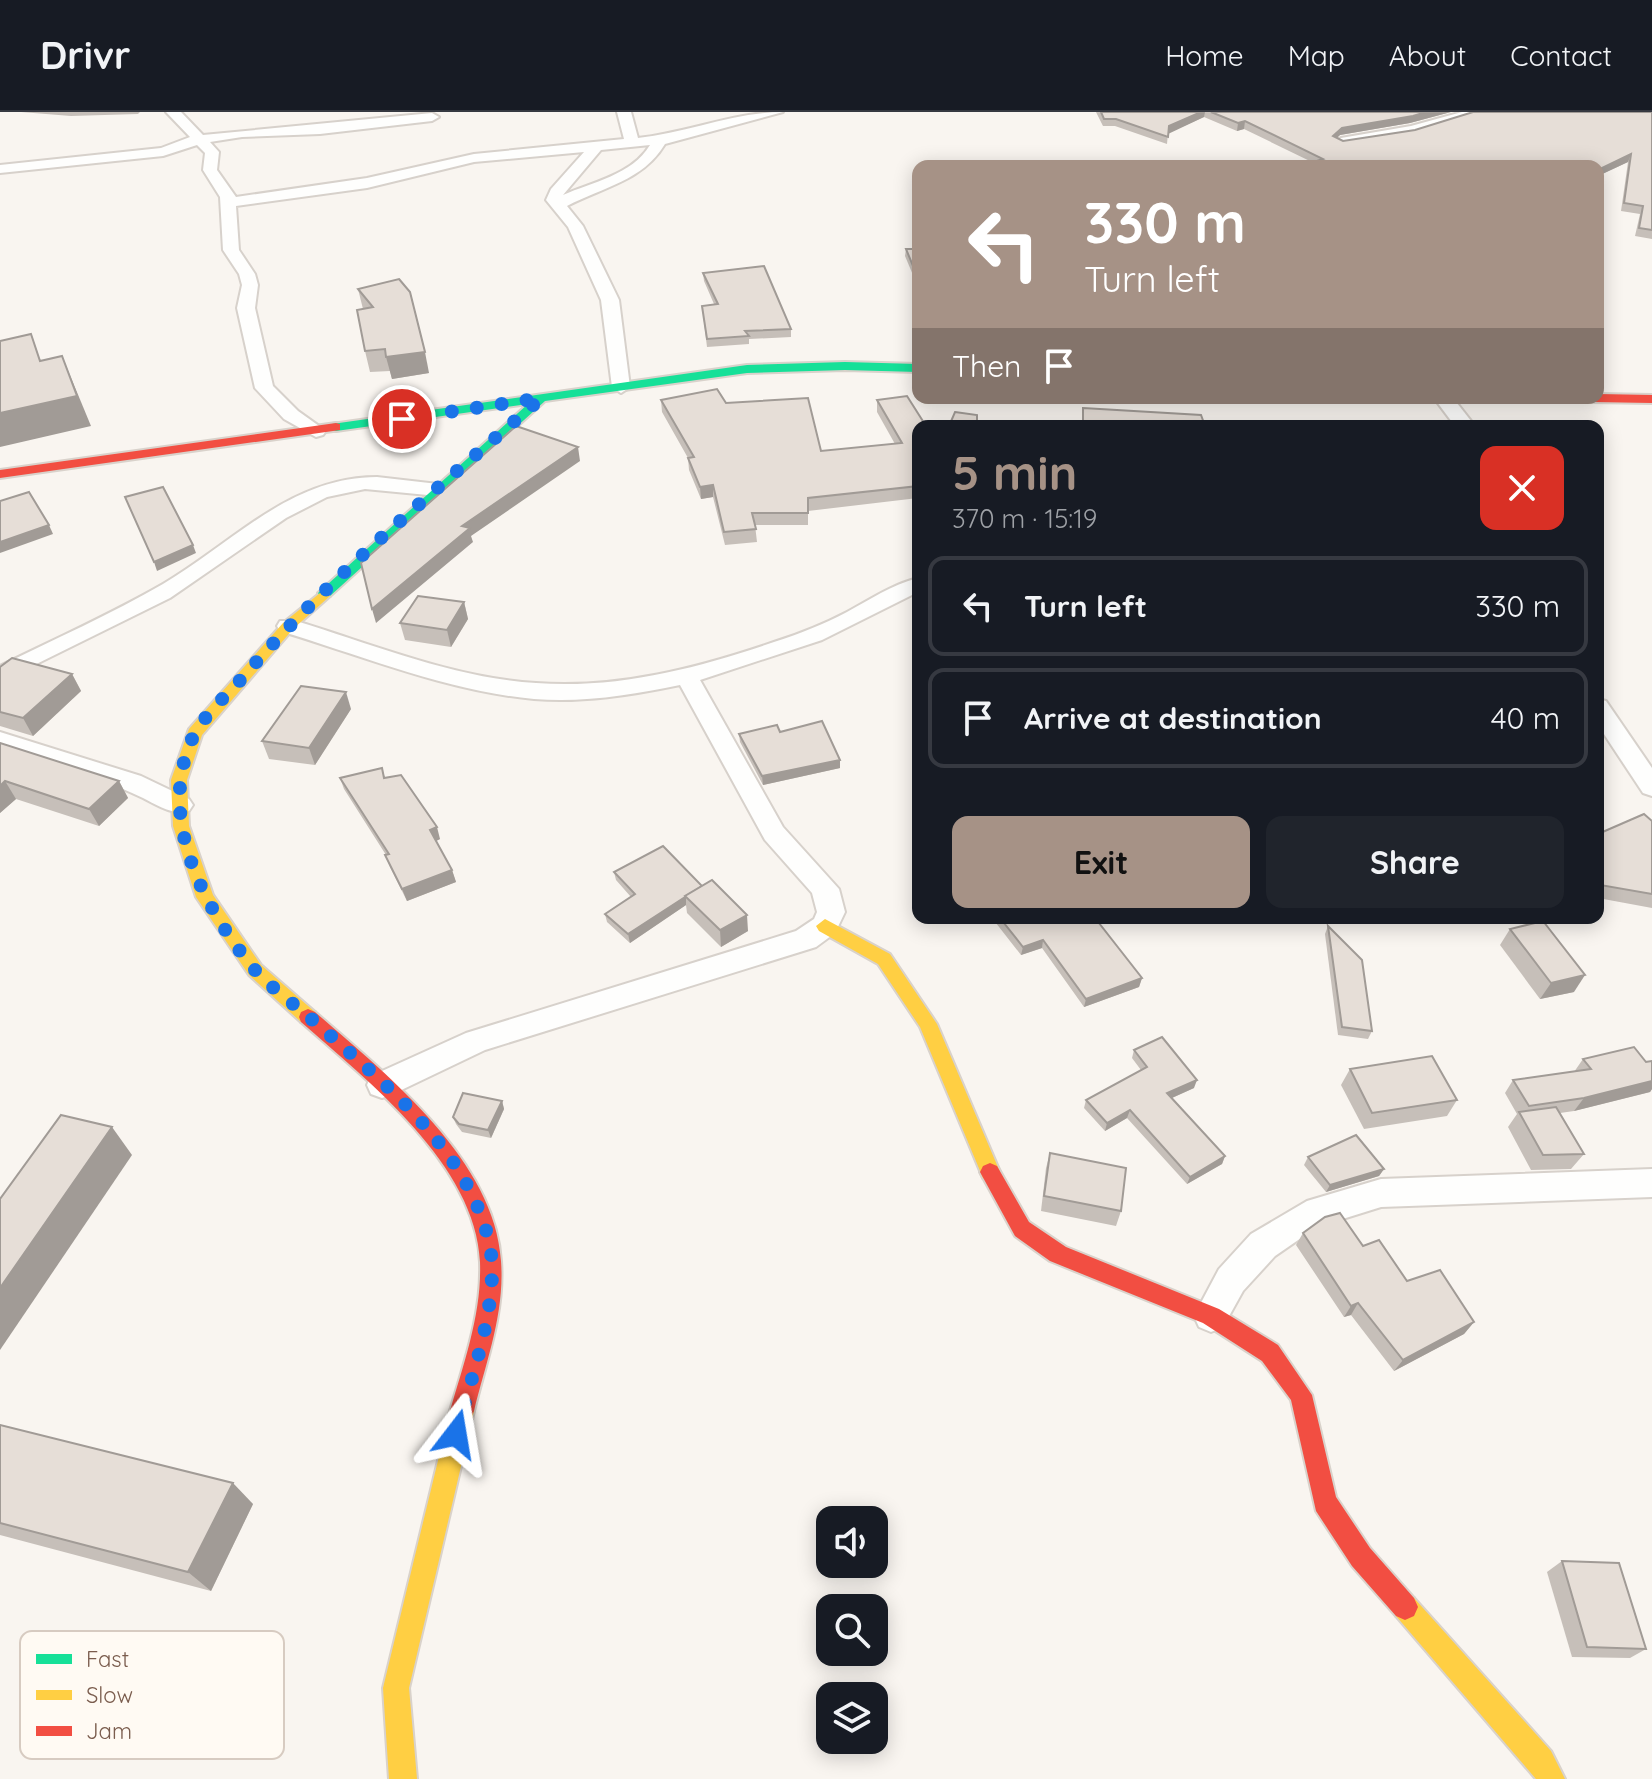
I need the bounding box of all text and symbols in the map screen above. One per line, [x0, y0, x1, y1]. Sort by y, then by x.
text: Drivr [40, 31, 130, 79]
text: Home [1165, 38, 1244, 73]
text: Map [1288, 38, 1345, 73]
text: About [1389, 38, 1466, 73]
text: Contact [1510, 38, 1612, 73]
text: 330 m [1084, 187, 1246, 257]
icon: left [952, 192, 1056, 296]
text: Turn left [1084, 256, 1220, 301]
icon: arrive [1037, 344, 1081, 388]
text: Then [952, 347, 1021, 385]
pin [368, 385, 436, 453]
icon: arrive [380, 397, 424, 441]
text: 5 min [952, 442, 1077, 502]
button: close [1480, 446, 1564, 530]
text: 370 m · 15:19 [952, 502, 1097, 535]
icon: left [956, 584, 1000, 628]
text: Turn left [1024, 587, 1147, 625]
text: 330 m [1475, 587, 1560, 625]
icon: arrive [956, 696, 1000, 740]
text: Arrive at destination [1024, 699, 1322, 737]
text: 40 m [1491, 699, 1560, 737]
button: Exit [952, 816, 1250, 908]
button: Share [1266, 816, 1564, 908]
position arrow [414, 1392, 498, 1476]
map controls [816, 1506, 888, 1754]
button: sound [816, 1506, 888, 1578]
button: search [816, 1594, 888, 1666]
legend [20, 1631, 284, 1759]
text: Fast [86, 1645, 129, 1673]
text: Slow [86, 1681, 133, 1709]
button: layers [816, 1682, 888, 1754]
text: Jam [86, 1717, 132, 1745]

